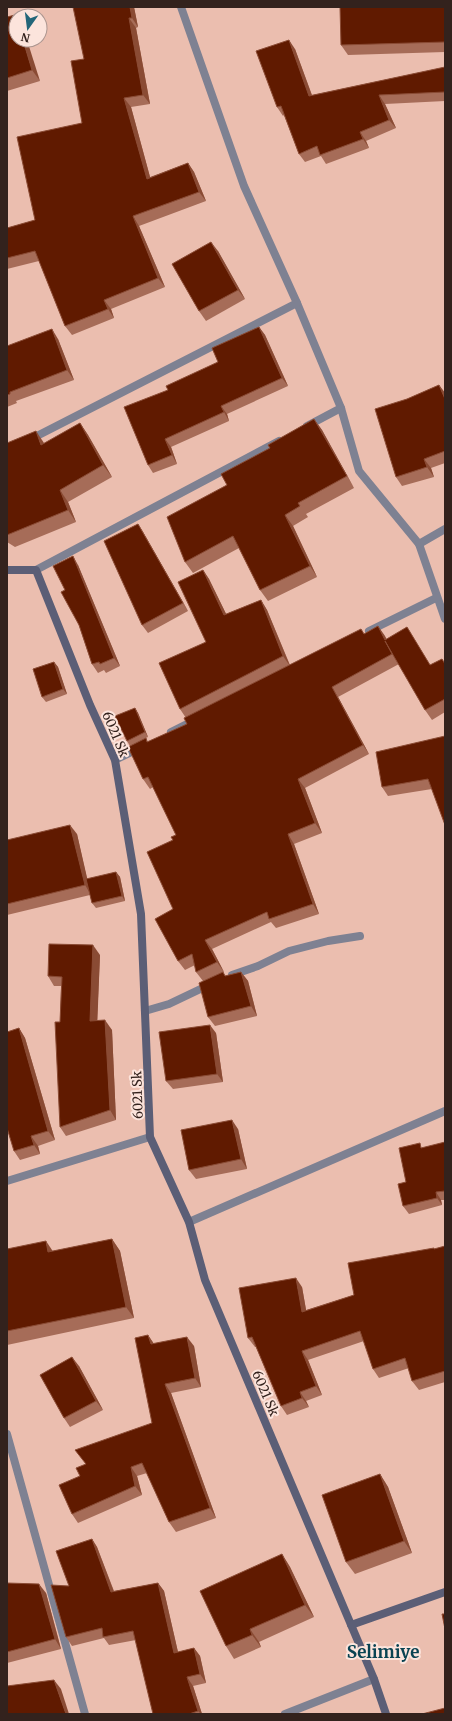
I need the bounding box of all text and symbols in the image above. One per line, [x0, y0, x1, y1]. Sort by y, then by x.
north arrow [8, 8, 48, 48]
text: N [19, 30, 31, 46]
street label: 6021 Sk [98, 709, 133, 760]
street label: 6021 Sk [128, 1070, 147, 1119]
street label: 6021 Sk [248, 1368, 283, 1419]
district label: Selimiye [347, 1641, 419, 1663]

